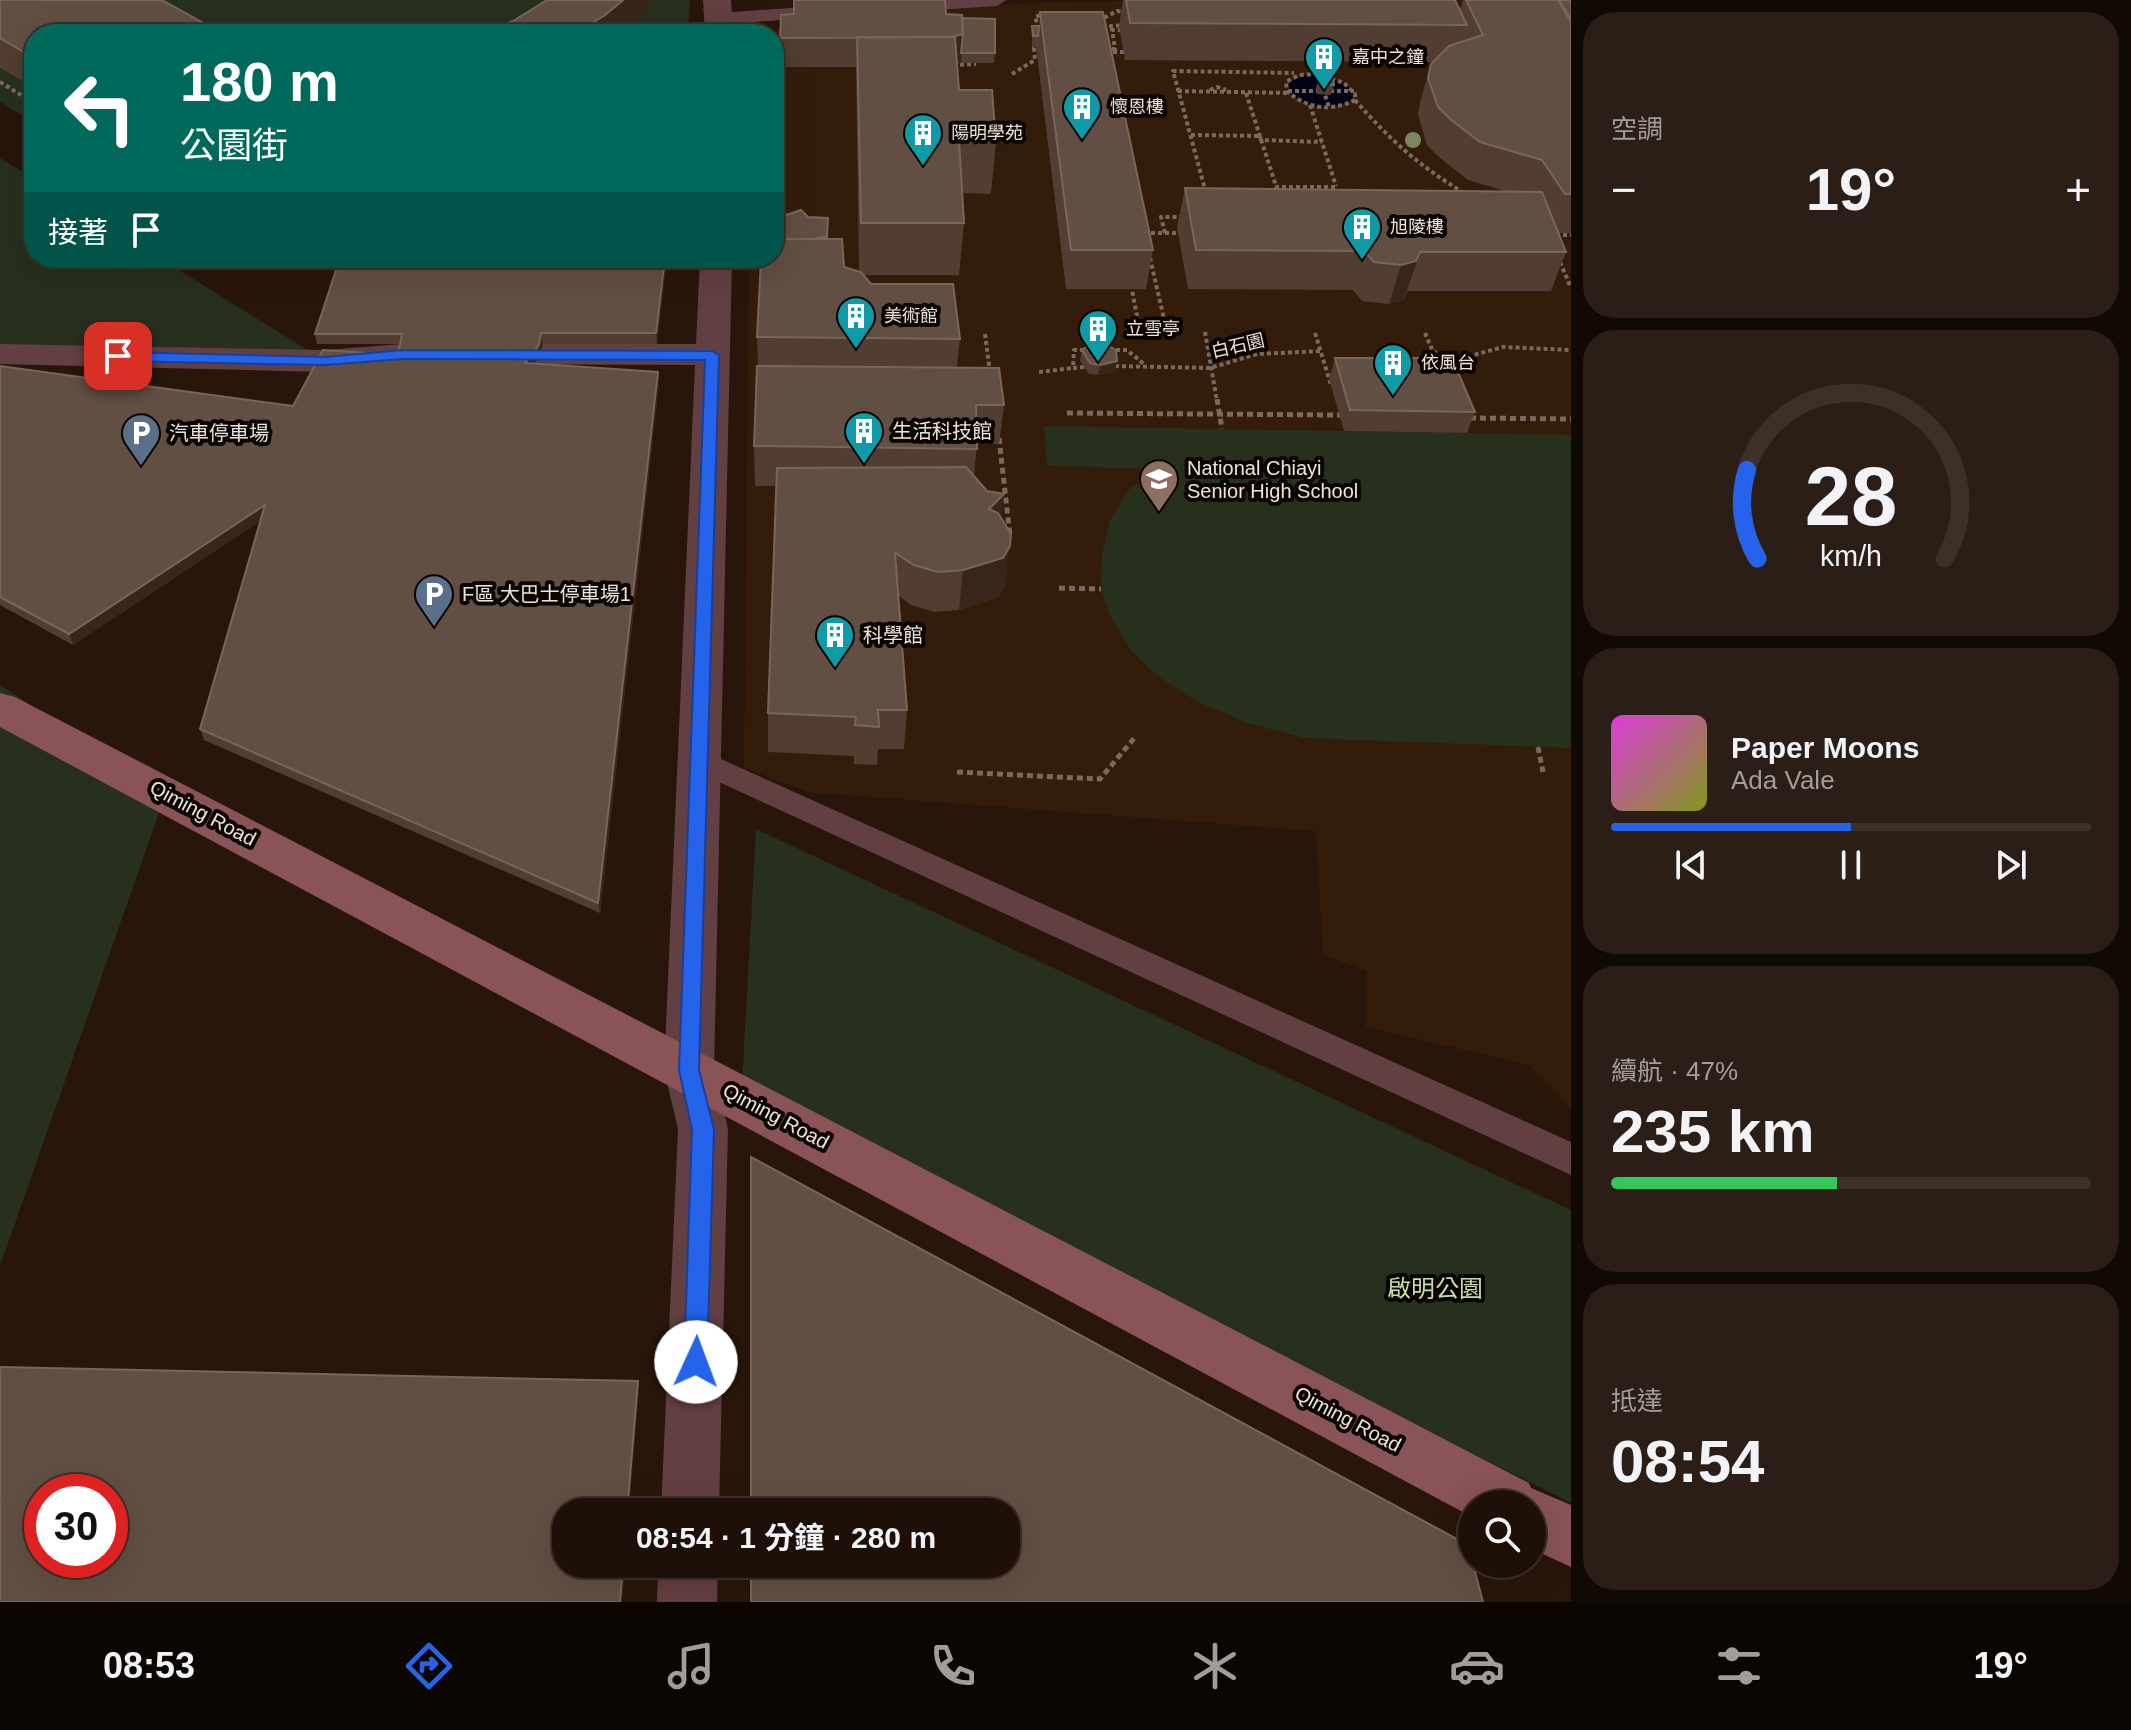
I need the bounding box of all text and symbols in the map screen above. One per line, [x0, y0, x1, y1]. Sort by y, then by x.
building icon: 嘉中之鐘 [1303, 36, 1345, 91]
place label: 嘉中之鐘 [1352, 47, 1424, 67]
text: 180 m [180, 50, 339, 113]
icon: left [48, 56, 152, 160]
building icon: 懷恩樓 [1061, 86, 1103, 141]
place label: 懷恩樓 [1110, 97, 1164, 117]
building icon: 陽明學苑 [902, 112, 944, 167]
text: 空調 [1611, 114, 1663, 144]
place label: 陽明學苑 [951, 123, 1023, 143]
text: 公園街 [180, 125, 288, 166]
text: 19° [1806, 156, 1896, 223]
text: − [1611, 165, 1637, 214]
text: + [2065, 165, 2091, 214]
building icon: 旭陵樓 [1341, 206, 1383, 261]
icon: arrive [124, 208, 168, 252]
text: 接著 [48, 216, 108, 249]
place label: 旭陵樓 [1390, 217, 1444, 237]
building icon: 美術館 [835, 295, 877, 350]
place label: 美術館 [884, 306, 938, 326]
building icon: 立雪亭 [1077, 308, 1119, 363]
place label: 立雪亭 [1126, 319, 1180, 339]
pin [84, 322, 152, 390]
street label: 白石園 [1209, 330, 1267, 362]
icon: arrive [96, 334, 140, 378]
building icon: 依風台 [1372, 342, 1414, 397]
place label: 依風台 [1421, 353, 1475, 373]
building icon: 生活科技館 [843, 410, 885, 465]
parking icon: 汽車停車場 [120, 412, 162, 467]
place label: 生活科技館 [892, 420, 992, 442]
place label: 汽車停車場 [169, 422, 269, 444]
text: 28 [1805, 450, 1897, 543]
place label: National Chiayi Senior High School [1187, 457, 1358, 502]
school or university icon: National Chiayi Senior High School [1138, 458, 1180, 513]
text: km/h [1820, 540, 1882, 572]
parking icon: F區 大巴士停車場1 [413, 573, 455, 628]
place label: F區 大巴士停車場1 [462, 583, 631, 605]
building icon: 科學館 [814, 614, 856, 669]
place label: 科學館 [863, 624, 923, 646]
text: Paper Moons [1731, 731, 1919, 764]
text: Ada Vale [1731, 765, 1835, 795]
street label: Qiming Road [146, 776, 260, 850]
icon: previous [1669, 843, 1713, 887]
icon: pause [1829, 843, 1873, 887]
icon: next [1989, 843, 2033, 887]
text: 續航 · 47% [1611, 1056, 1738, 1086]
street label: Qiming Road [719, 1079, 833, 1153]
text: 235 km [1611, 1098, 1815, 1165]
park label: 啟明公園 [1387, 1275, 1483, 1302]
position arrow [654, 1320, 738, 1404]
street label: Qiming Road [1291, 1382, 1405, 1456]
text: 抵達 [1611, 1386, 1663, 1416]
text: 08:54 [1611, 1428, 1764, 1495]
speed limit sign: 30 [24, 1474, 128, 1578]
map controls [1458, 1490, 1546, 1578]
button: search [1458, 1490, 1546, 1578]
text: 08:54 · 1 分鐘 · 280 m [636, 1521, 936, 1554]
icon: directions [401, 1638, 457, 1694]
icon: music [663, 1638, 719, 1694]
icon: phone [925, 1638, 981, 1694]
icon: climate [1187, 1638, 1243, 1694]
icon: car [1449, 1638, 1505, 1694]
icon: filters [1711, 1638, 1767, 1694]
text: 08:53 [103, 1645, 195, 1686]
text: 19° [1973, 1645, 2028, 1686]

